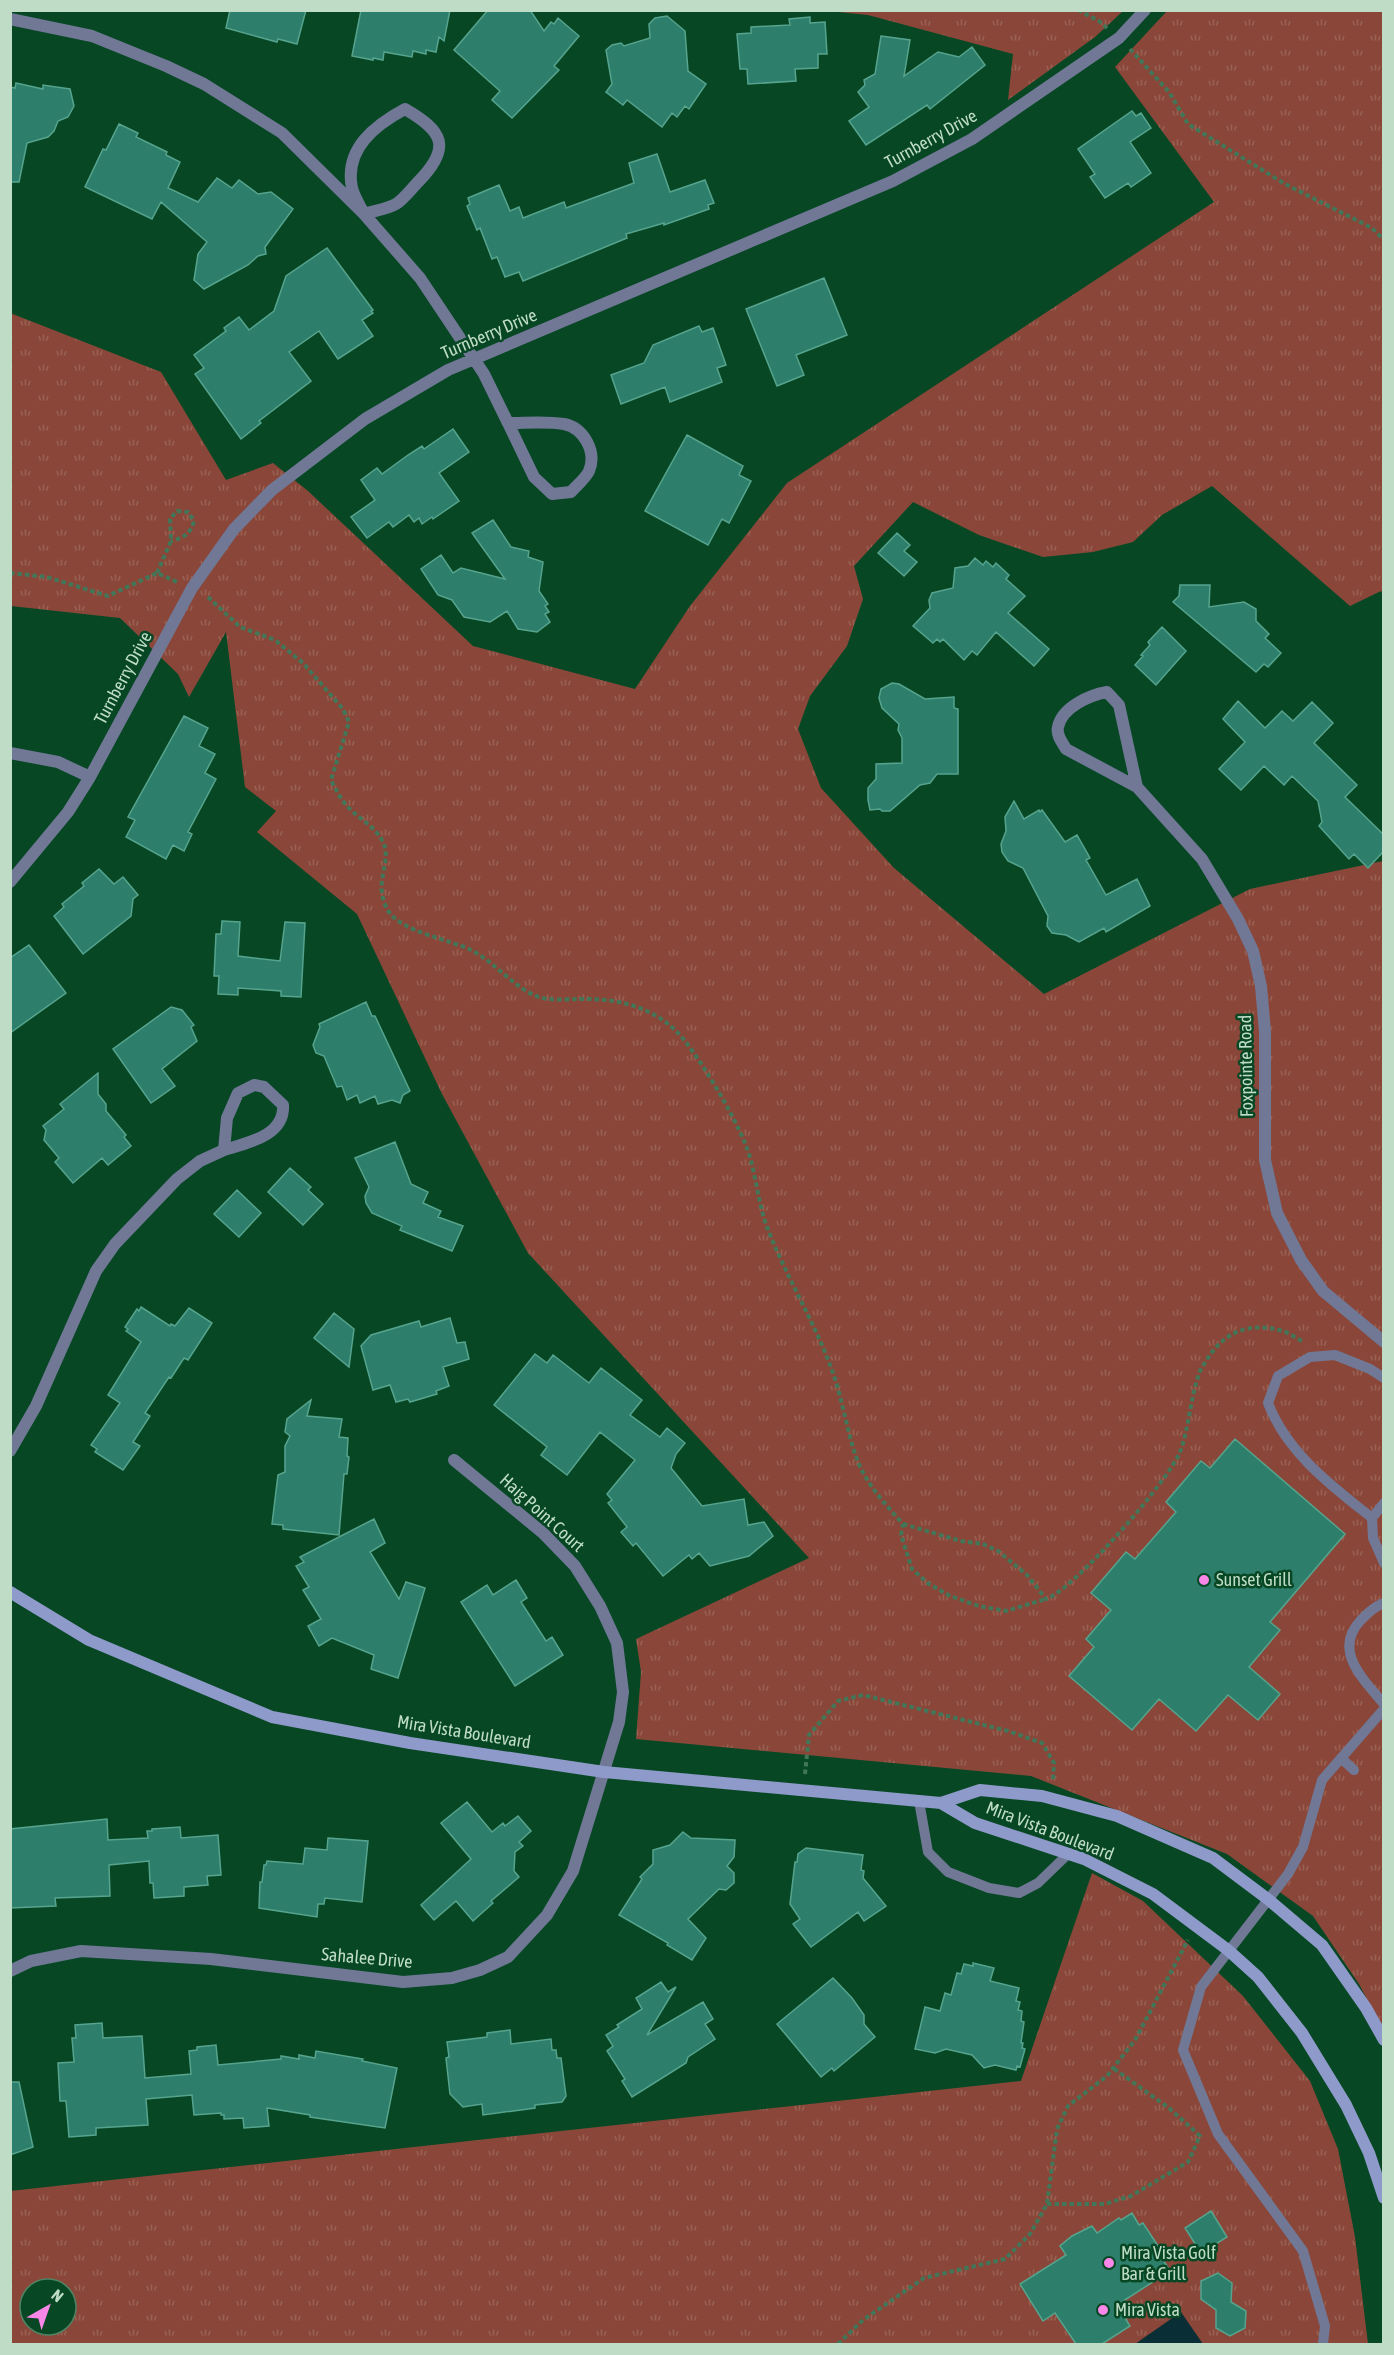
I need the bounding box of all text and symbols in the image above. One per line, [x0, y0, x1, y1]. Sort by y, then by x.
street label: Turnberry Drive [881, 105, 980, 172]
street label: Turnberry Drive [438, 304, 540, 363]
street label: Turnberry Drive [89, 628, 156, 728]
street label: Foxpointe Road [1234, 1015, 1257, 1117]
street label: Haig Point Court [496, 1469, 589, 1556]
place label: Sunset Grill [1216, 1569, 1292, 1590]
marker: Sunset Grill [1197, 1573, 1211, 1587]
street label: Mira Vista Boulevard [396, 1711, 532, 1752]
street label: Mira Vista Boulevard [983, 1797, 1117, 1865]
street label: Sahalee Drive [321, 1943, 413, 1972]
place label: Mira Vista Golf Bar & Grill [1121, 2242, 1216, 2284]
marker: Mira Vista Golf Bar & Grill [1102, 2256, 1116, 2270]
north arrow [18, 2277, 78, 2337]
text: N [48, 2286, 67, 2305]
place label: Mira Vista [1115, 2299, 1180, 2320]
marker: Mira Vista [1096, 2303, 1110, 2317]

